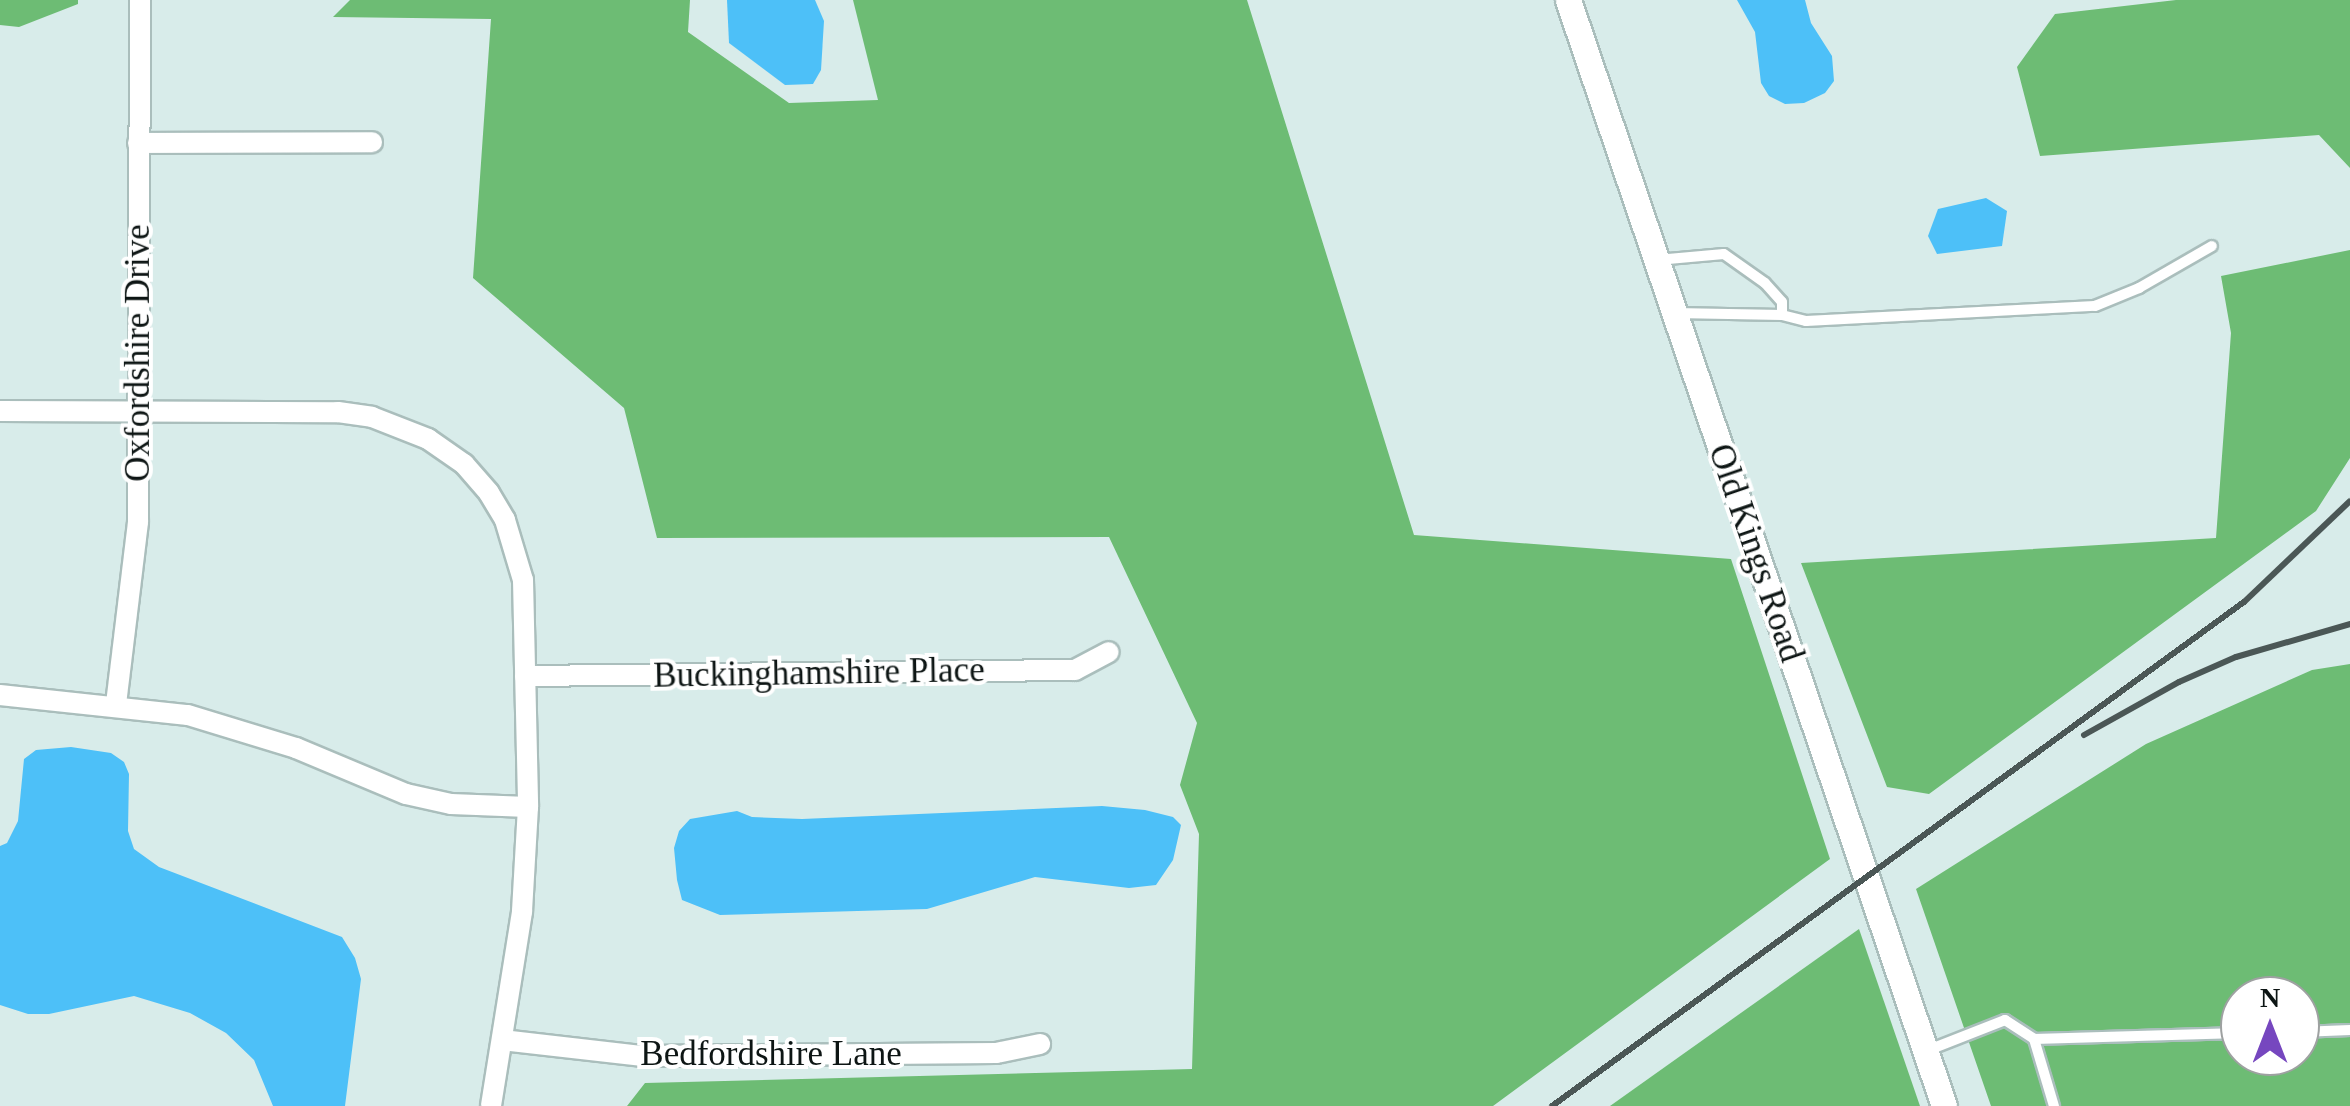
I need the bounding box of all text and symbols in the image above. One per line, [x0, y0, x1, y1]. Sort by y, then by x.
street label: Oxfordshire Drive [117, 224, 159, 482]
street label: Old Kings Road [1699, 439, 1813, 667]
street label: Buckinghamshire Place [653, 649, 985, 697]
north arrow [2220, 976, 2320, 1076]
text: N [2260, 982, 2280, 1013]
street label: Bedfordshire Lane [640, 1033, 902, 1075]

